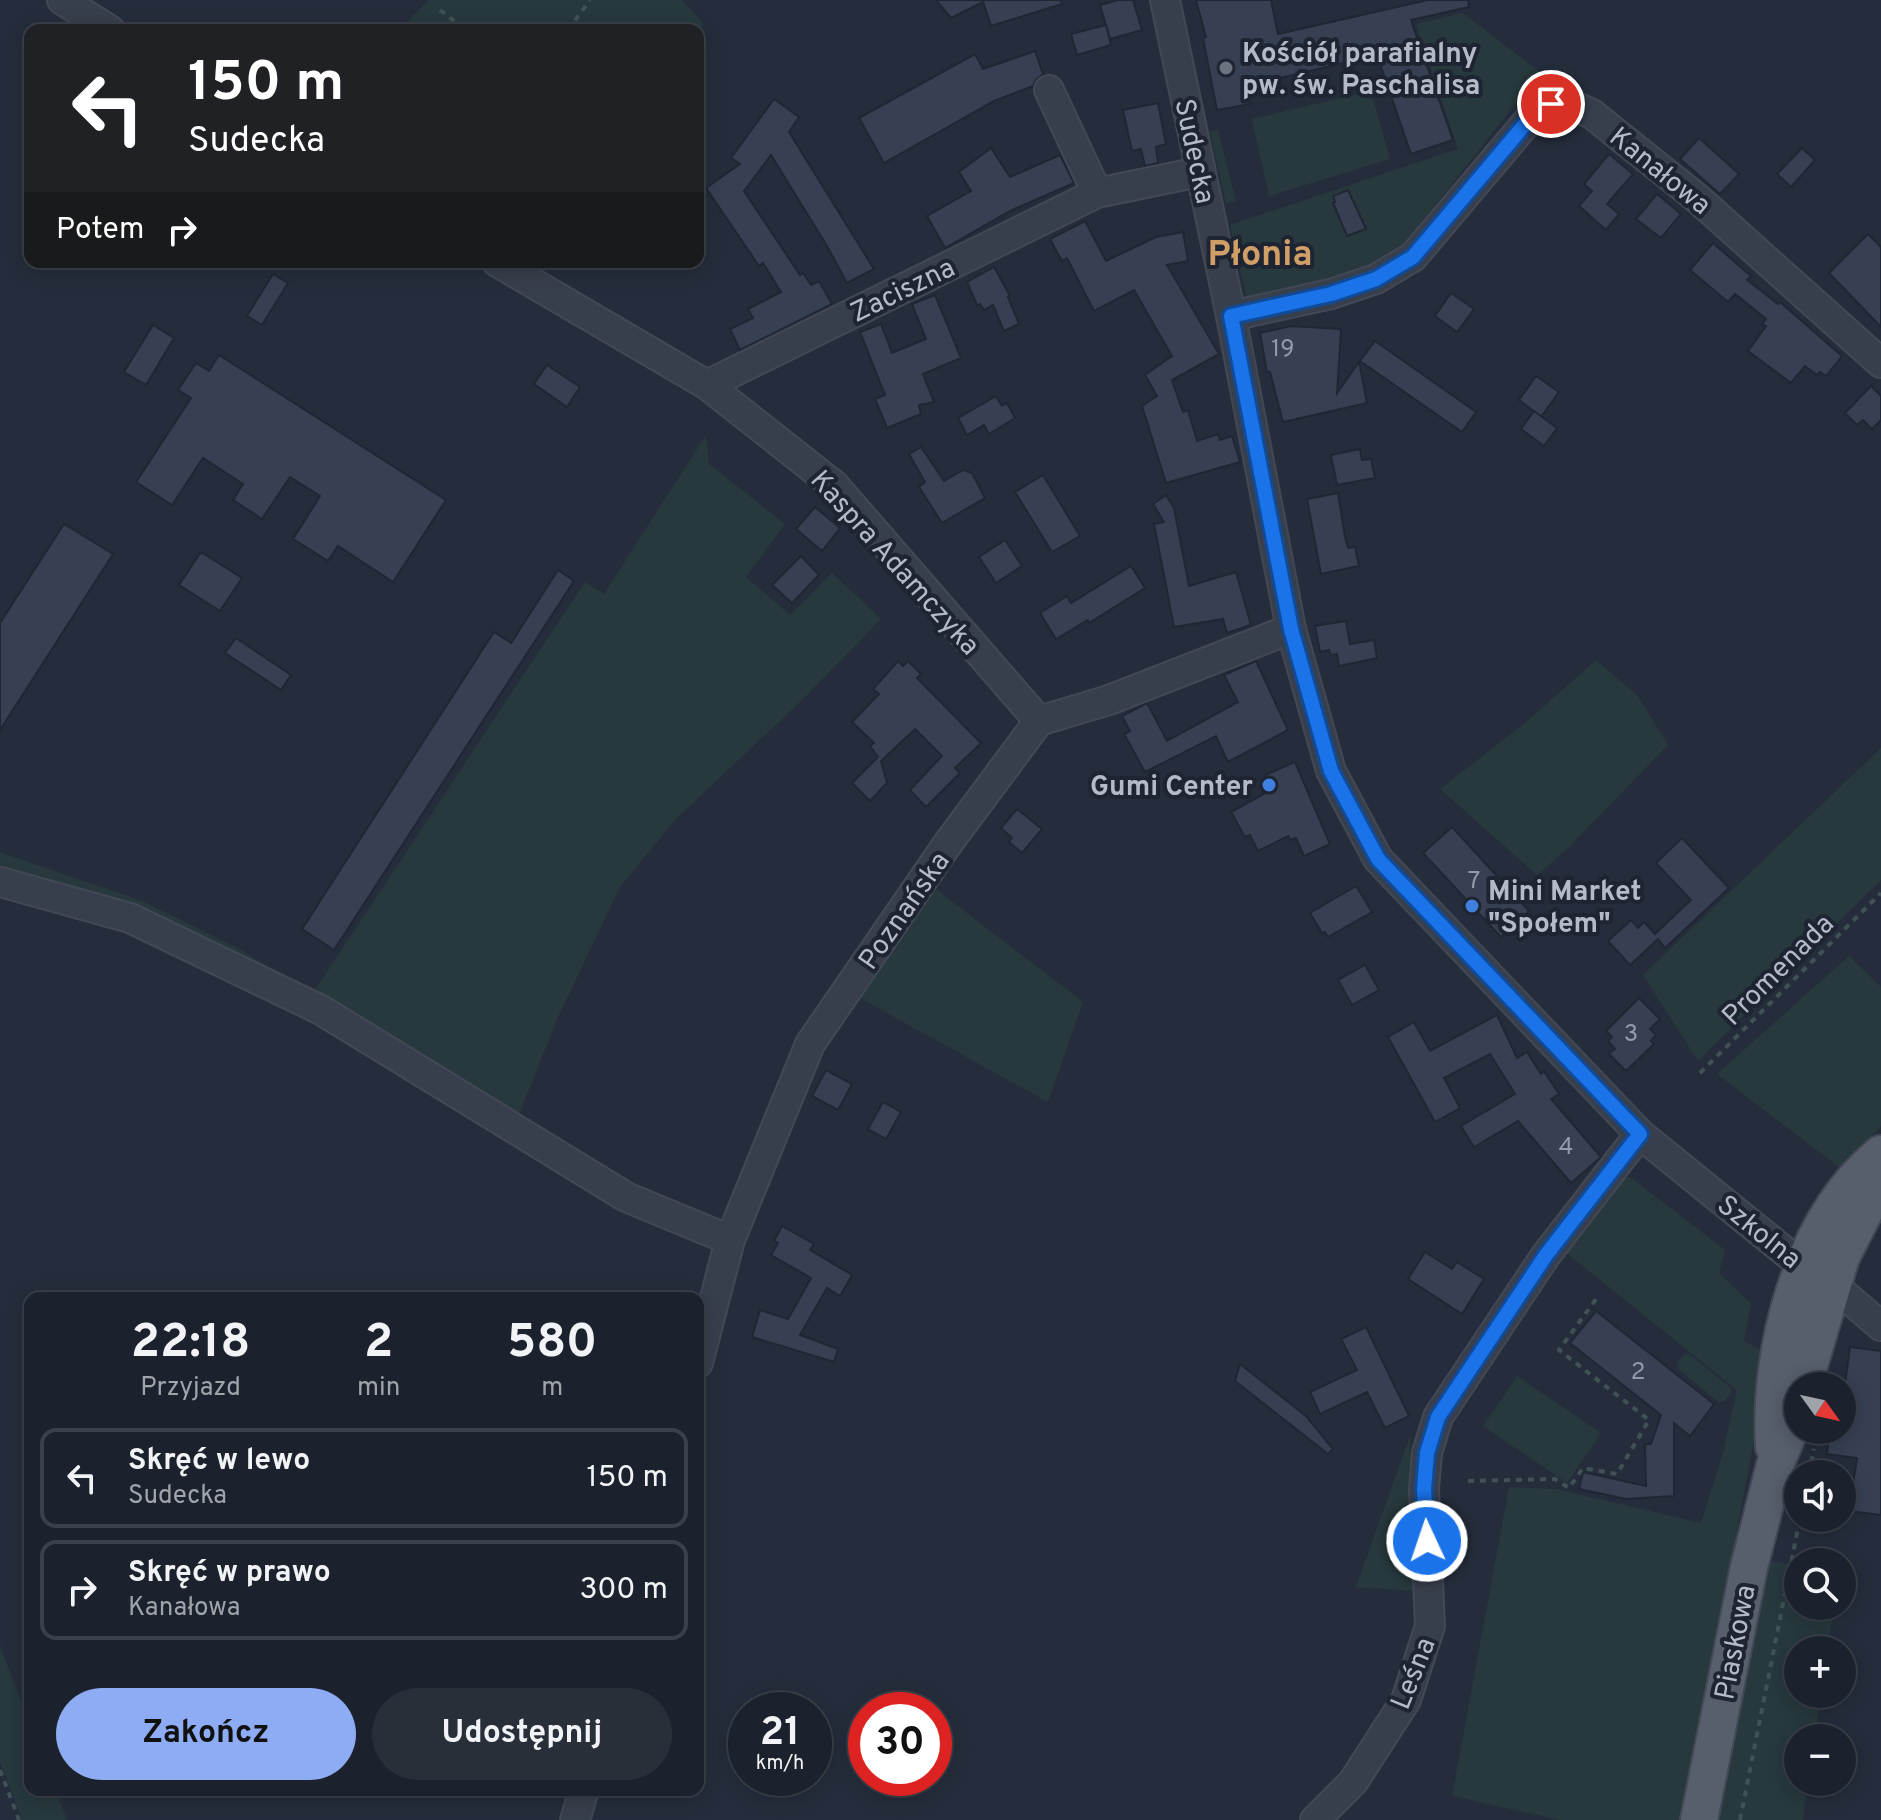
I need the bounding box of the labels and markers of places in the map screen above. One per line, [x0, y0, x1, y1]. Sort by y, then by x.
place label: Kościół parafialny pw. św. Paschalisa [1242, 37, 1480, 105]
marker: Kościół parafialny pw. św. Paschalisa [1217, 59, 1235, 77]
pin [1517, 70, 1585, 138]
place label: Gumi Center [1090, 770, 1253, 806]
marker: Gumi Center [1260, 776, 1278, 794]
place label: Mini Market "Społem" [1488, 875, 1642, 943]
marker: Mini Market "Społem" [1463, 897, 1481, 915]

